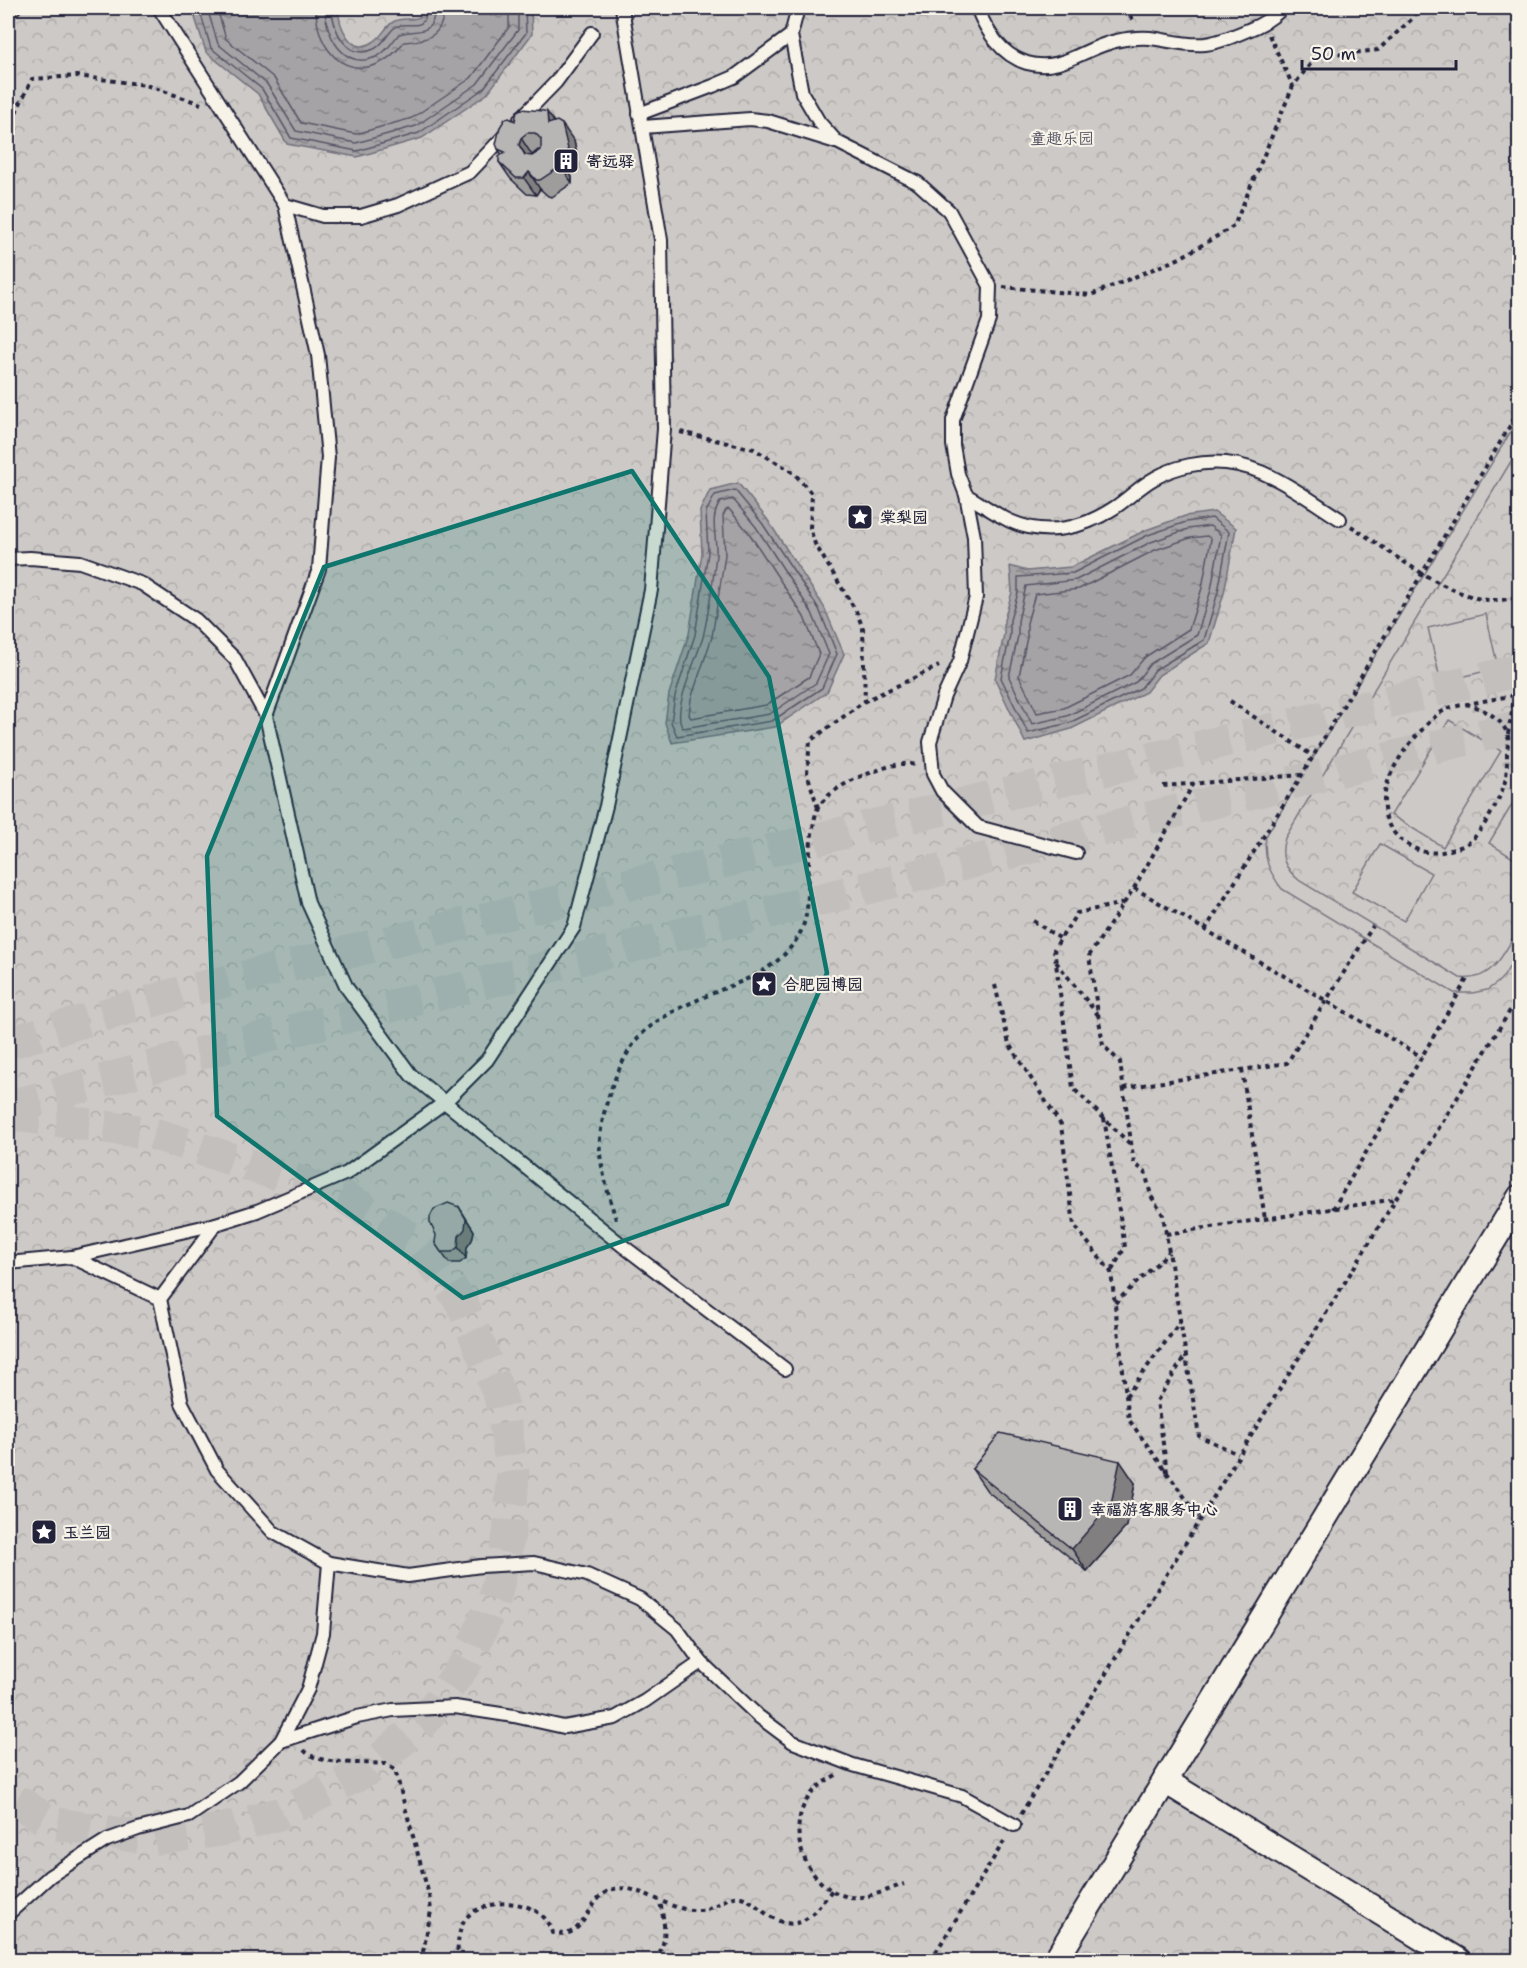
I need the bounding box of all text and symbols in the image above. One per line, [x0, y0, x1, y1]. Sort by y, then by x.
scale bar [1302, 33, 1456, 71]
text: 50 m [1311, 42, 1356, 66]
park label: 童趣乐园 [1030, 128, 1094, 149]
building icon: 寄远驿 [551, 146, 581, 176]
place label: 寄远驿 [586, 151, 635, 172]
place icon: 棠梨园 [845, 502, 875, 532]
place label: 棠梨园 [880, 507, 928, 528]
place icon: 合肥园博园 [749, 969, 779, 999]
place label: 合肥园博园 [783, 974, 863, 995]
building icon: 幸福游客服务中心 [1055, 1494, 1085, 1524]
place label: 幸福游客服务中心 [1090, 1499, 1218, 1520]
place icon: 玉兰园 [29, 1517, 59, 1547]
place label: 玉兰园 [63, 1522, 111, 1543]

